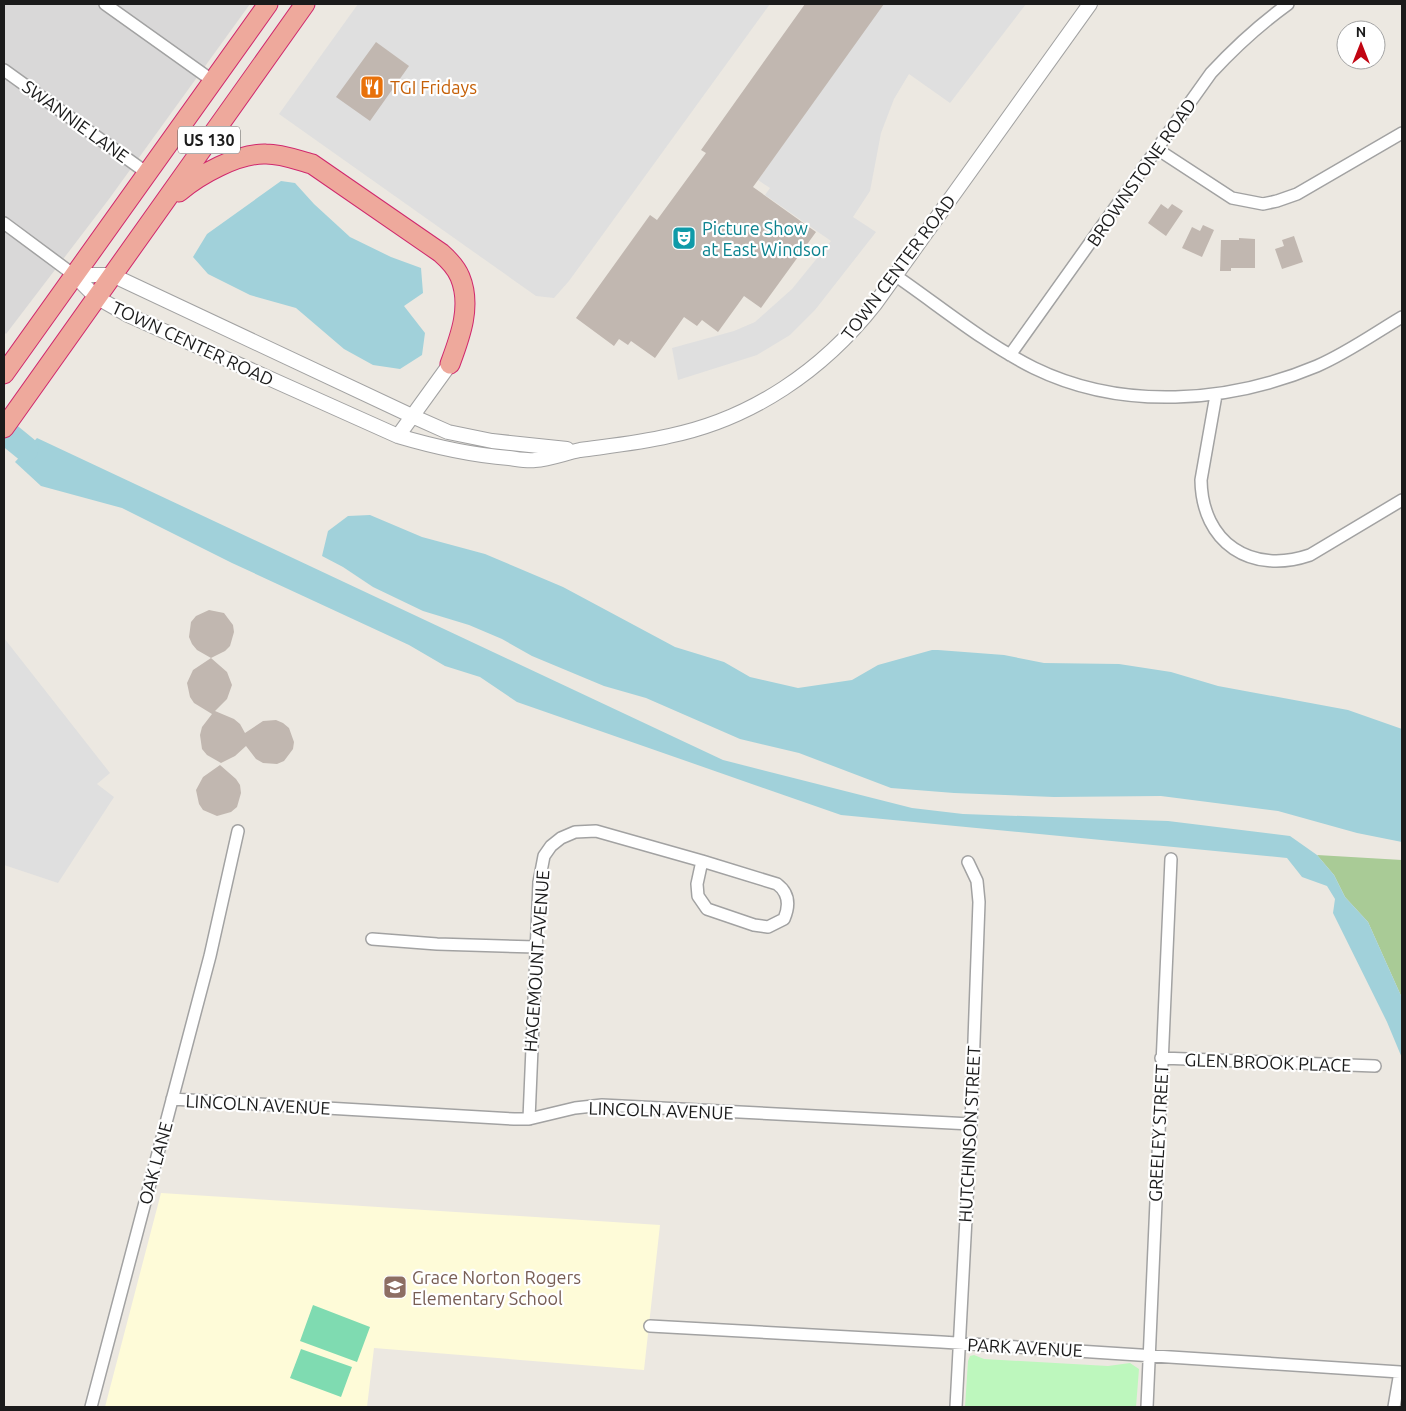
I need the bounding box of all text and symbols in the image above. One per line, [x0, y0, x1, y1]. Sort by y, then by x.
north arrow [1336, 20, 1386, 70]
text: N [1356, 24, 1366, 40]
restaurant icon: TGI Fridays [359, 74, 385, 100]
street label: SWANNIE LANE [19, 76, 133, 166]
place label: TGI Fridays [390, 77, 477, 97]
street label: BROWNSTONE ROAD [1082, 94, 1200, 250]
road number: US 130 [178, 126, 240, 154]
street label: TOWN CENTER ROAD [837, 191, 959, 343]
place label: Picture Show at East Windsor [702, 218, 828, 259]
theatre icon: Picture Show at East Windsor [671, 225, 697, 251]
street label: TOWN CENTER ROAD [109, 297, 277, 389]
street label: HAGEMOUNT AVENUE [520, 869, 552, 1053]
street label: HUTCHINSON STREET [954, 1045, 984, 1223]
street label: GLEN BROOK PLACE [1184, 1049, 1352, 1075]
street label: GREELEY STREET [1144, 1064, 1172, 1202]
street label: LINCOLN AVENUE [185, 1090, 331, 1118]
street label: LINCOLN AVENUE [588, 1097, 734, 1123]
street label: OAK LANE [134, 1119, 176, 1207]
place label: Grace Norton Rogers Elementary School [412, 1267, 581, 1308]
school or university icon: Grace Norton Rogers Elementary School [382, 1274, 408, 1300]
street label: PARK AVENUE [967, 1334, 1083, 1360]

